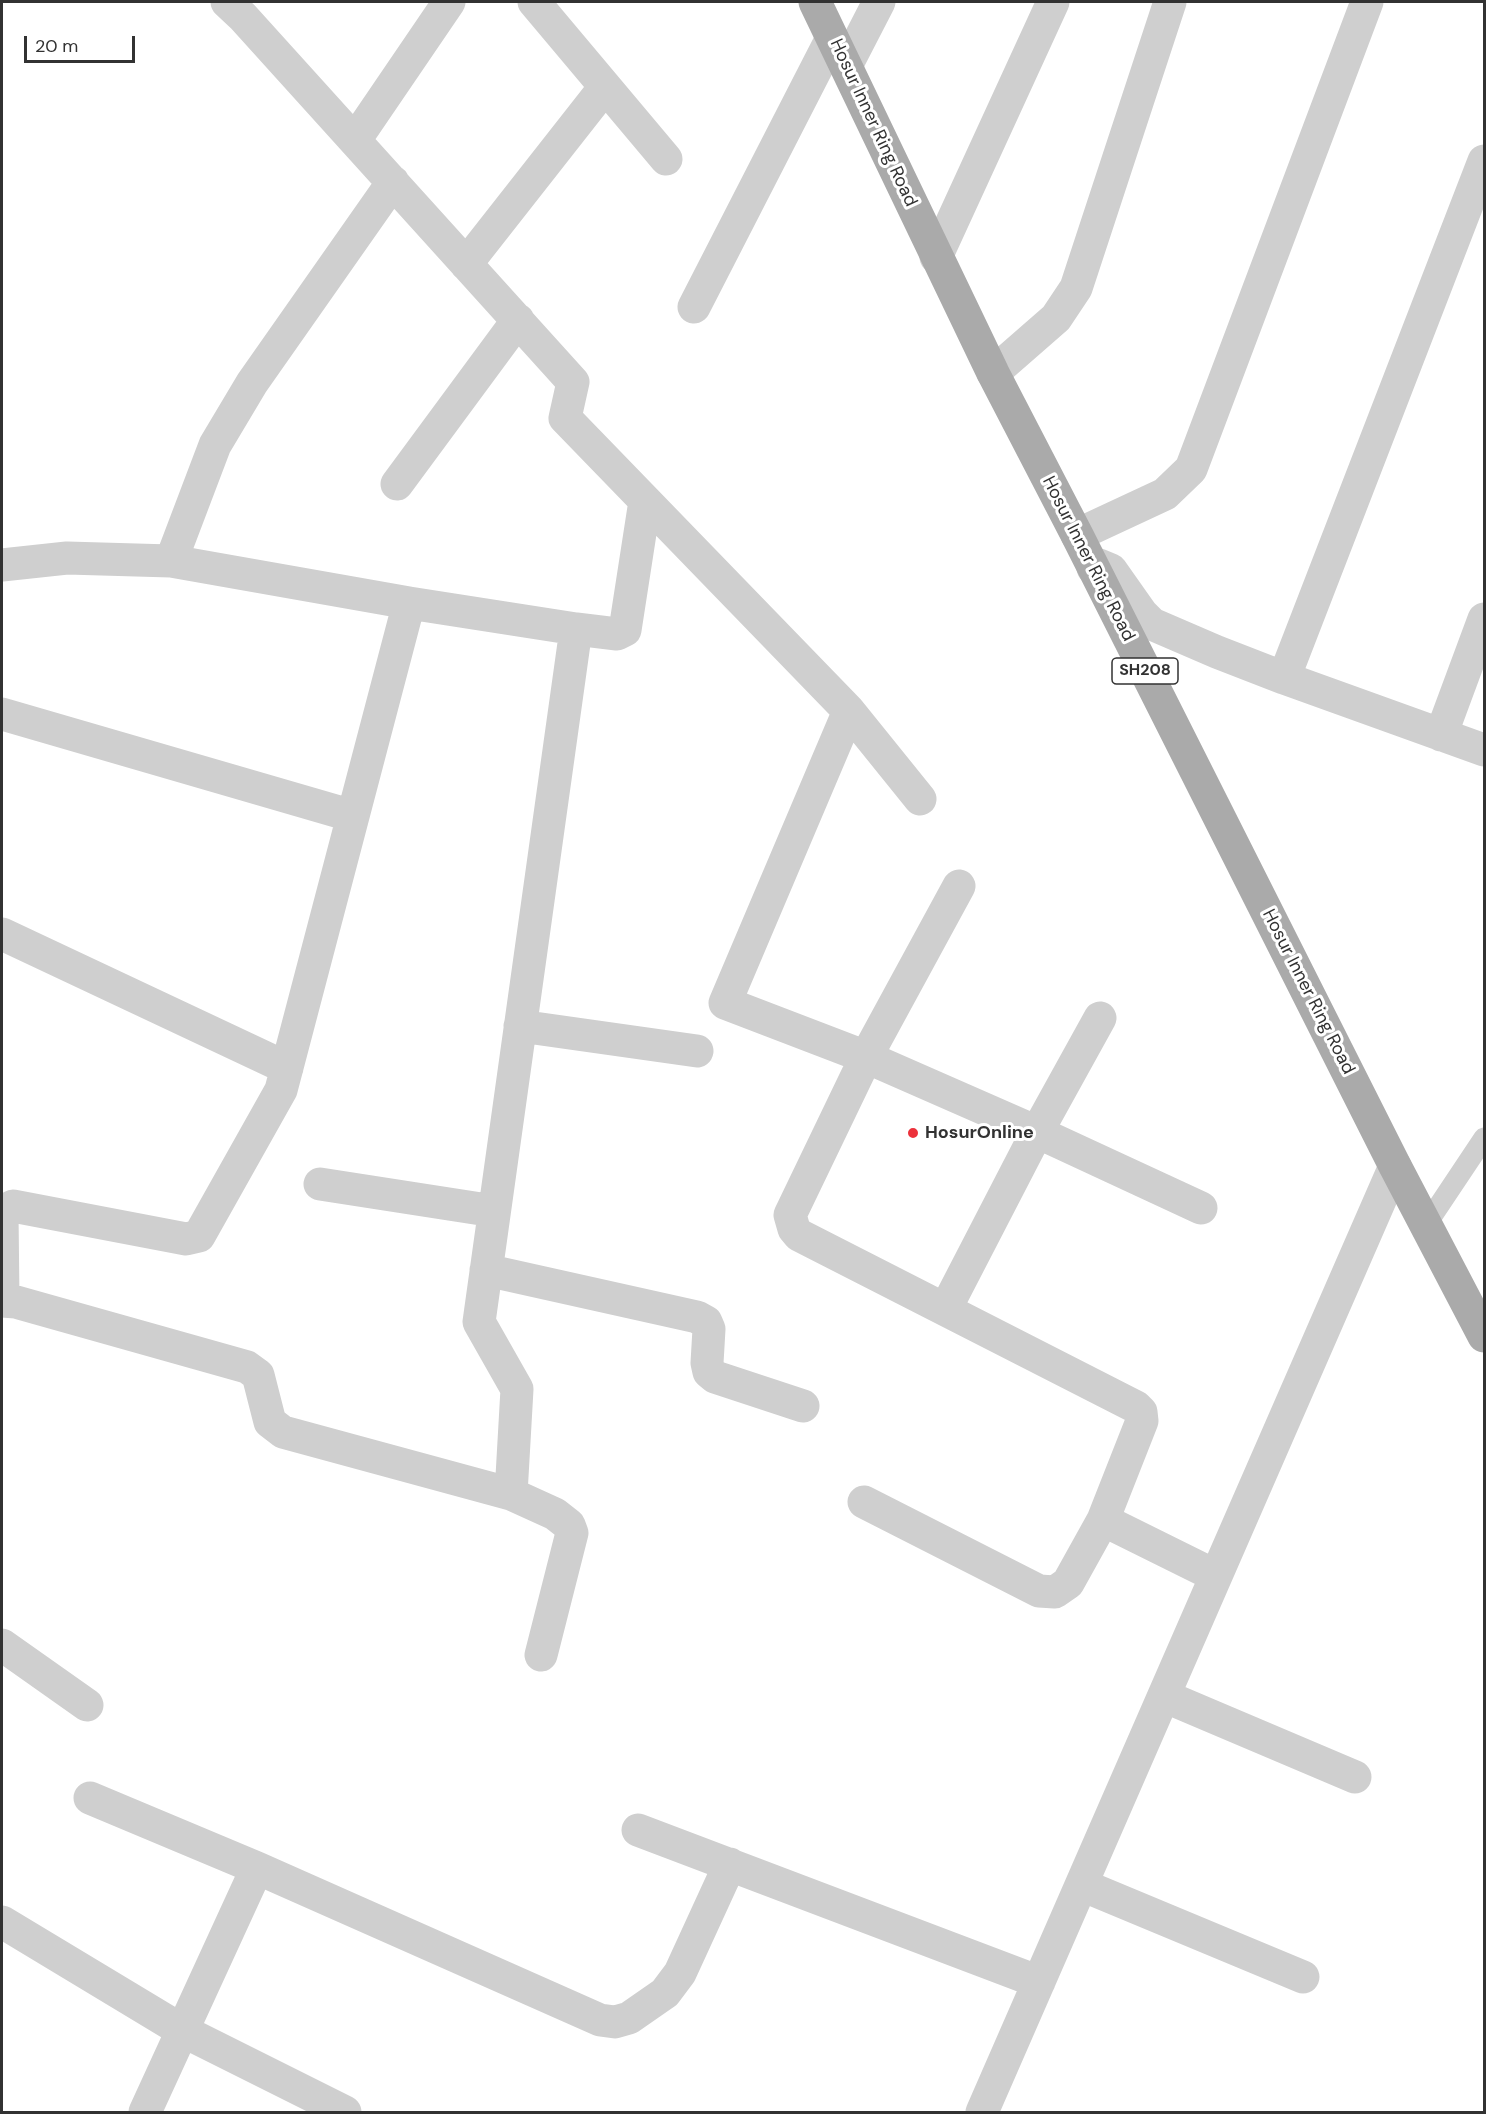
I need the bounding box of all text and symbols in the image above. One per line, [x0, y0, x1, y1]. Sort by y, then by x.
scale bar [27, 24, 138, 62]
text: 20 m [35, 34, 78, 58]
street label: Hosur Inner Ring Road [825, 36, 921, 210]
street label: Hosur Inner Ring Road [1037, 473, 1139, 645]
road number: SH208 [1112, 658, 1178, 684]
street label: Hosur Inner Ring Road [1257, 906, 1359, 1078]
place label: HosurOnline [925, 1122, 1034, 1144]
marker: HosurOnline [906, 1126, 920, 1140]

